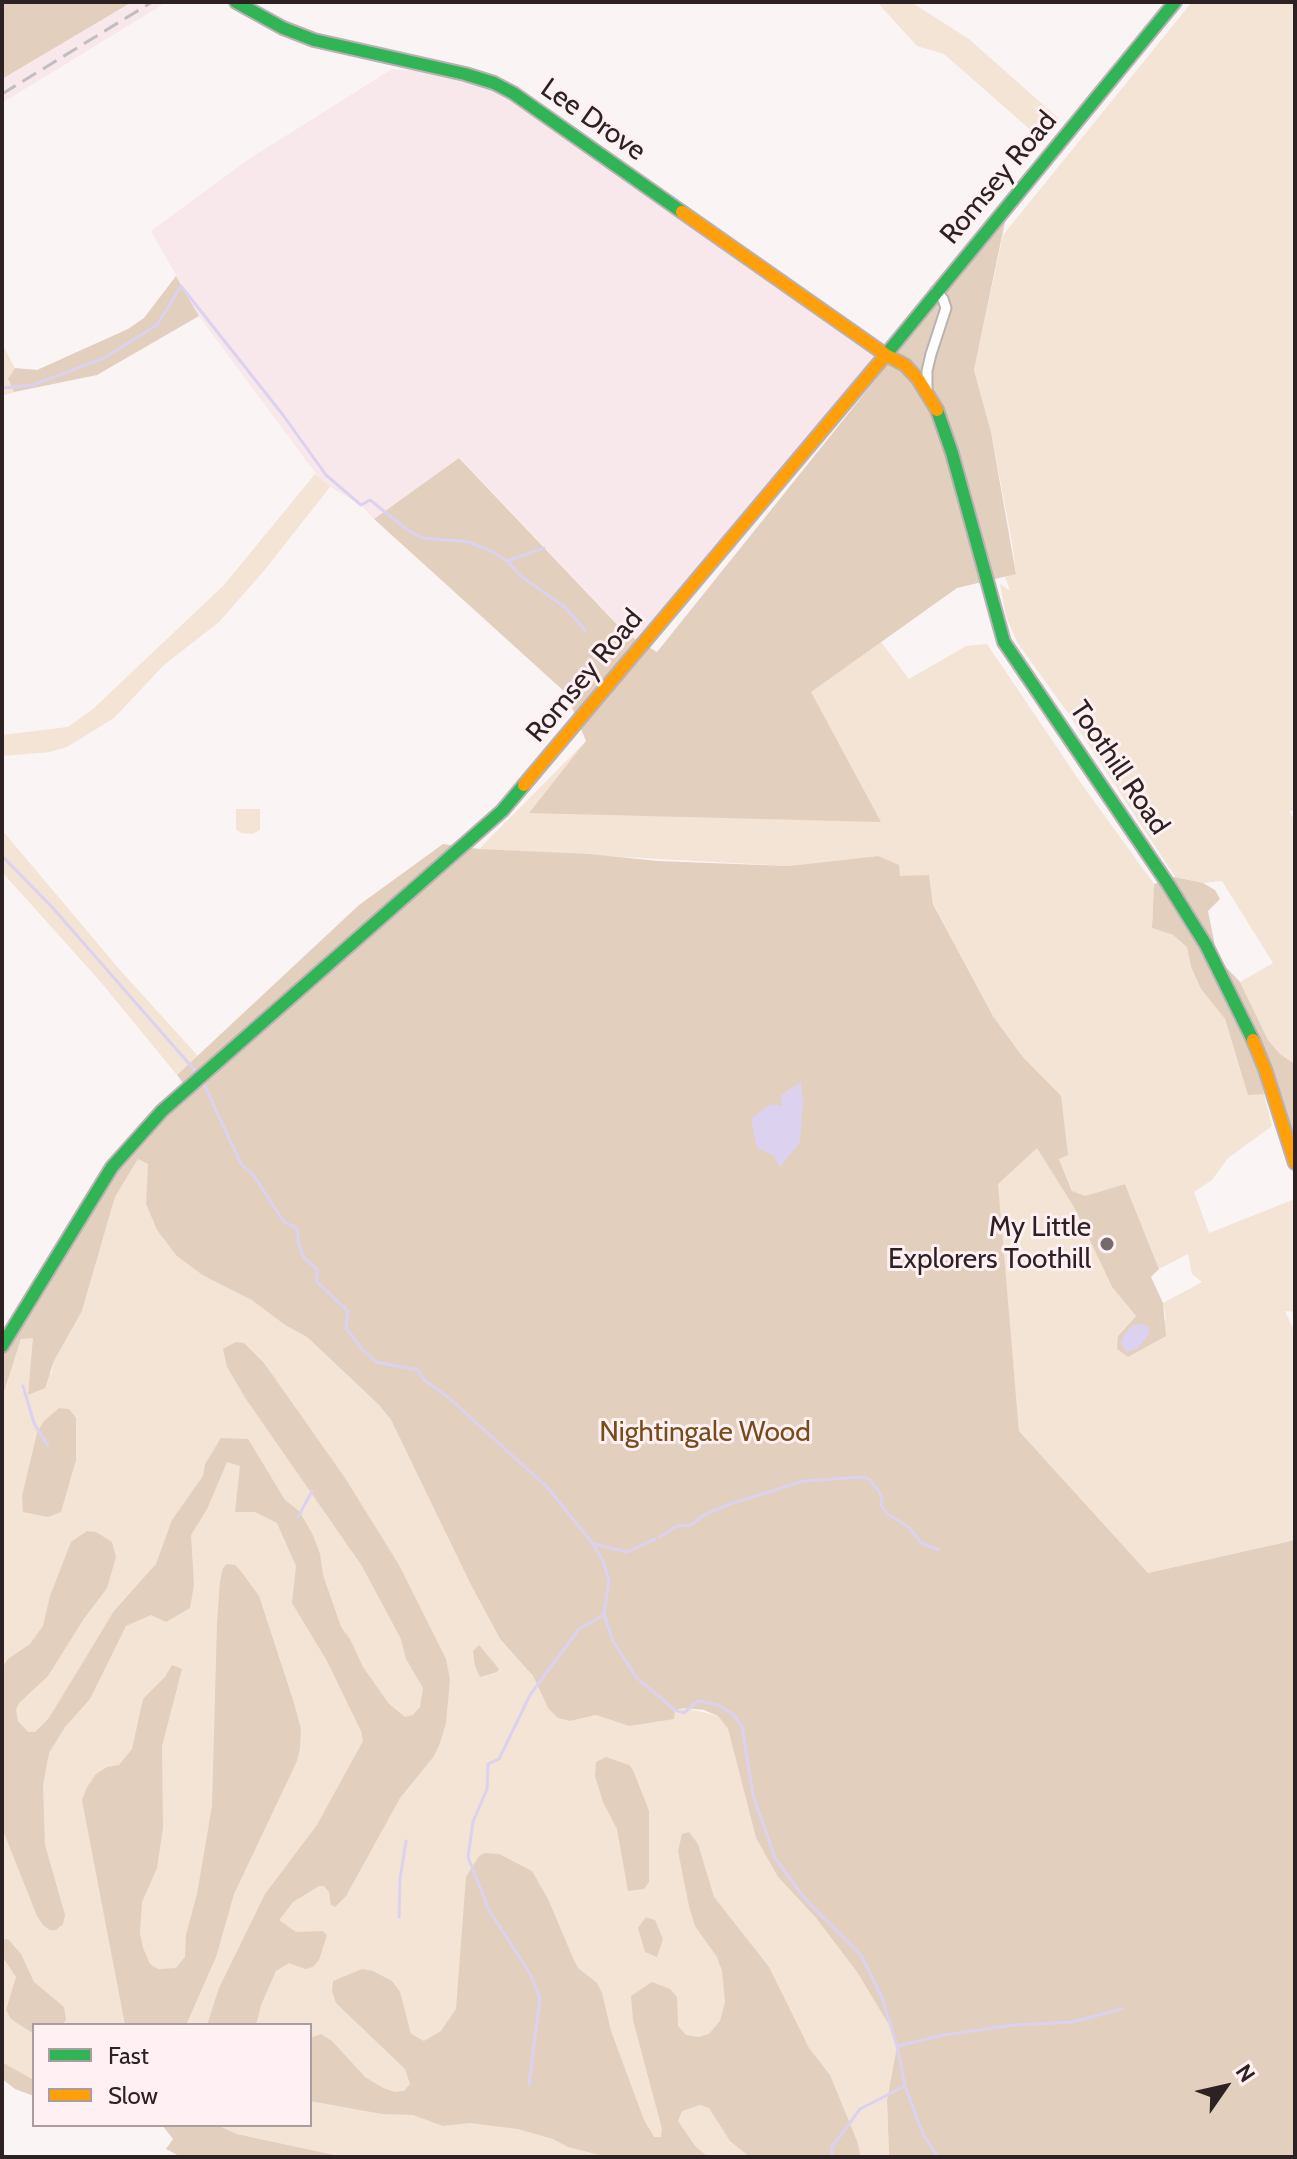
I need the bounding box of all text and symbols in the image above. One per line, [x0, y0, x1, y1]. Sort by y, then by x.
street label: Lee Drove [534, 72, 652, 168]
street label: Romsey Road [934, 105, 1064, 251]
street label: Romsey Road [520, 603, 650, 749]
street label: Toothill Road [1062, 695, 1176, 841]
place label: My Little Explorers Toothill [888, 1211, 1091, 1277]
marker: My Little Explorers Toothill [1098, 1235, 1116, 1253]
park label: Nightingale Wood [599, 1416, 811, 1450]
legend [32, 2023, 312, 2127]
text: Fast [108, 2041, 149, 2070]
north arrow [1185, 2047, 1265, 2127]
text: N [1230, 2059, 1261, 2087]
text: Slow [108, 2081, 158, 2110]

